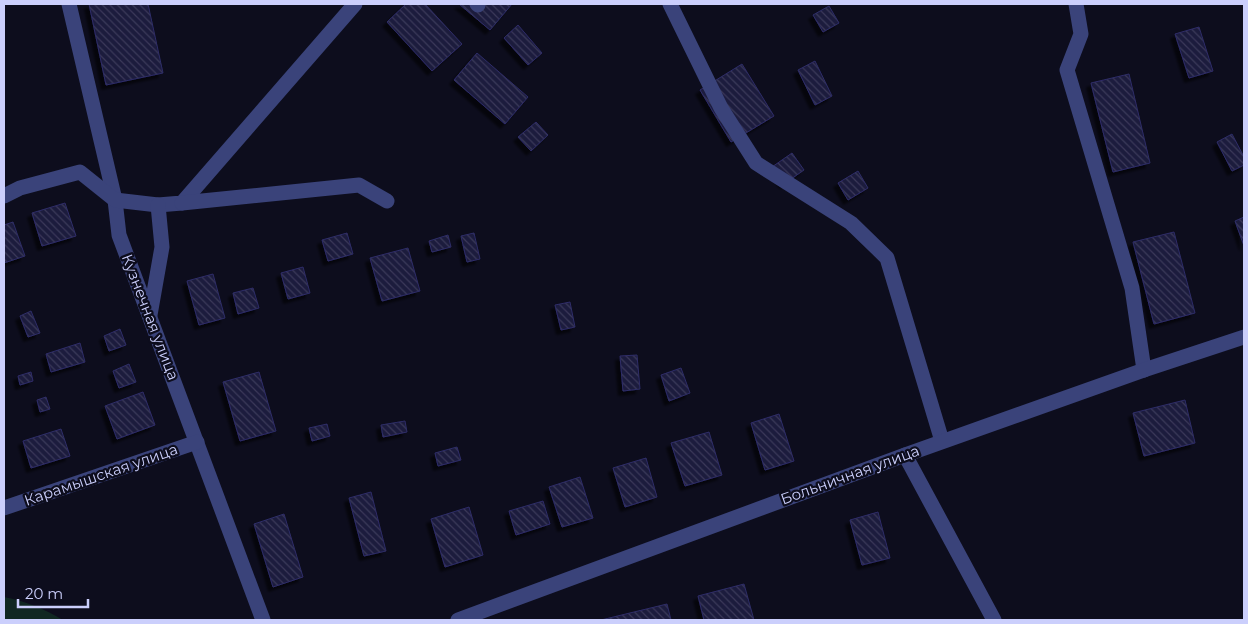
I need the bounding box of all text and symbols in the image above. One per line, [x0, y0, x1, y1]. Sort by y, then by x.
street label: Кузнечная улица [118, 251, 183, 383]
street label: Карамышская улица [22, 439, 180, 510]
street label: Больничная улица [778, 441, 922, 509]
scale bar [18, 576, 88, 608]
text: 20 m [25, 584, 63, 603]

